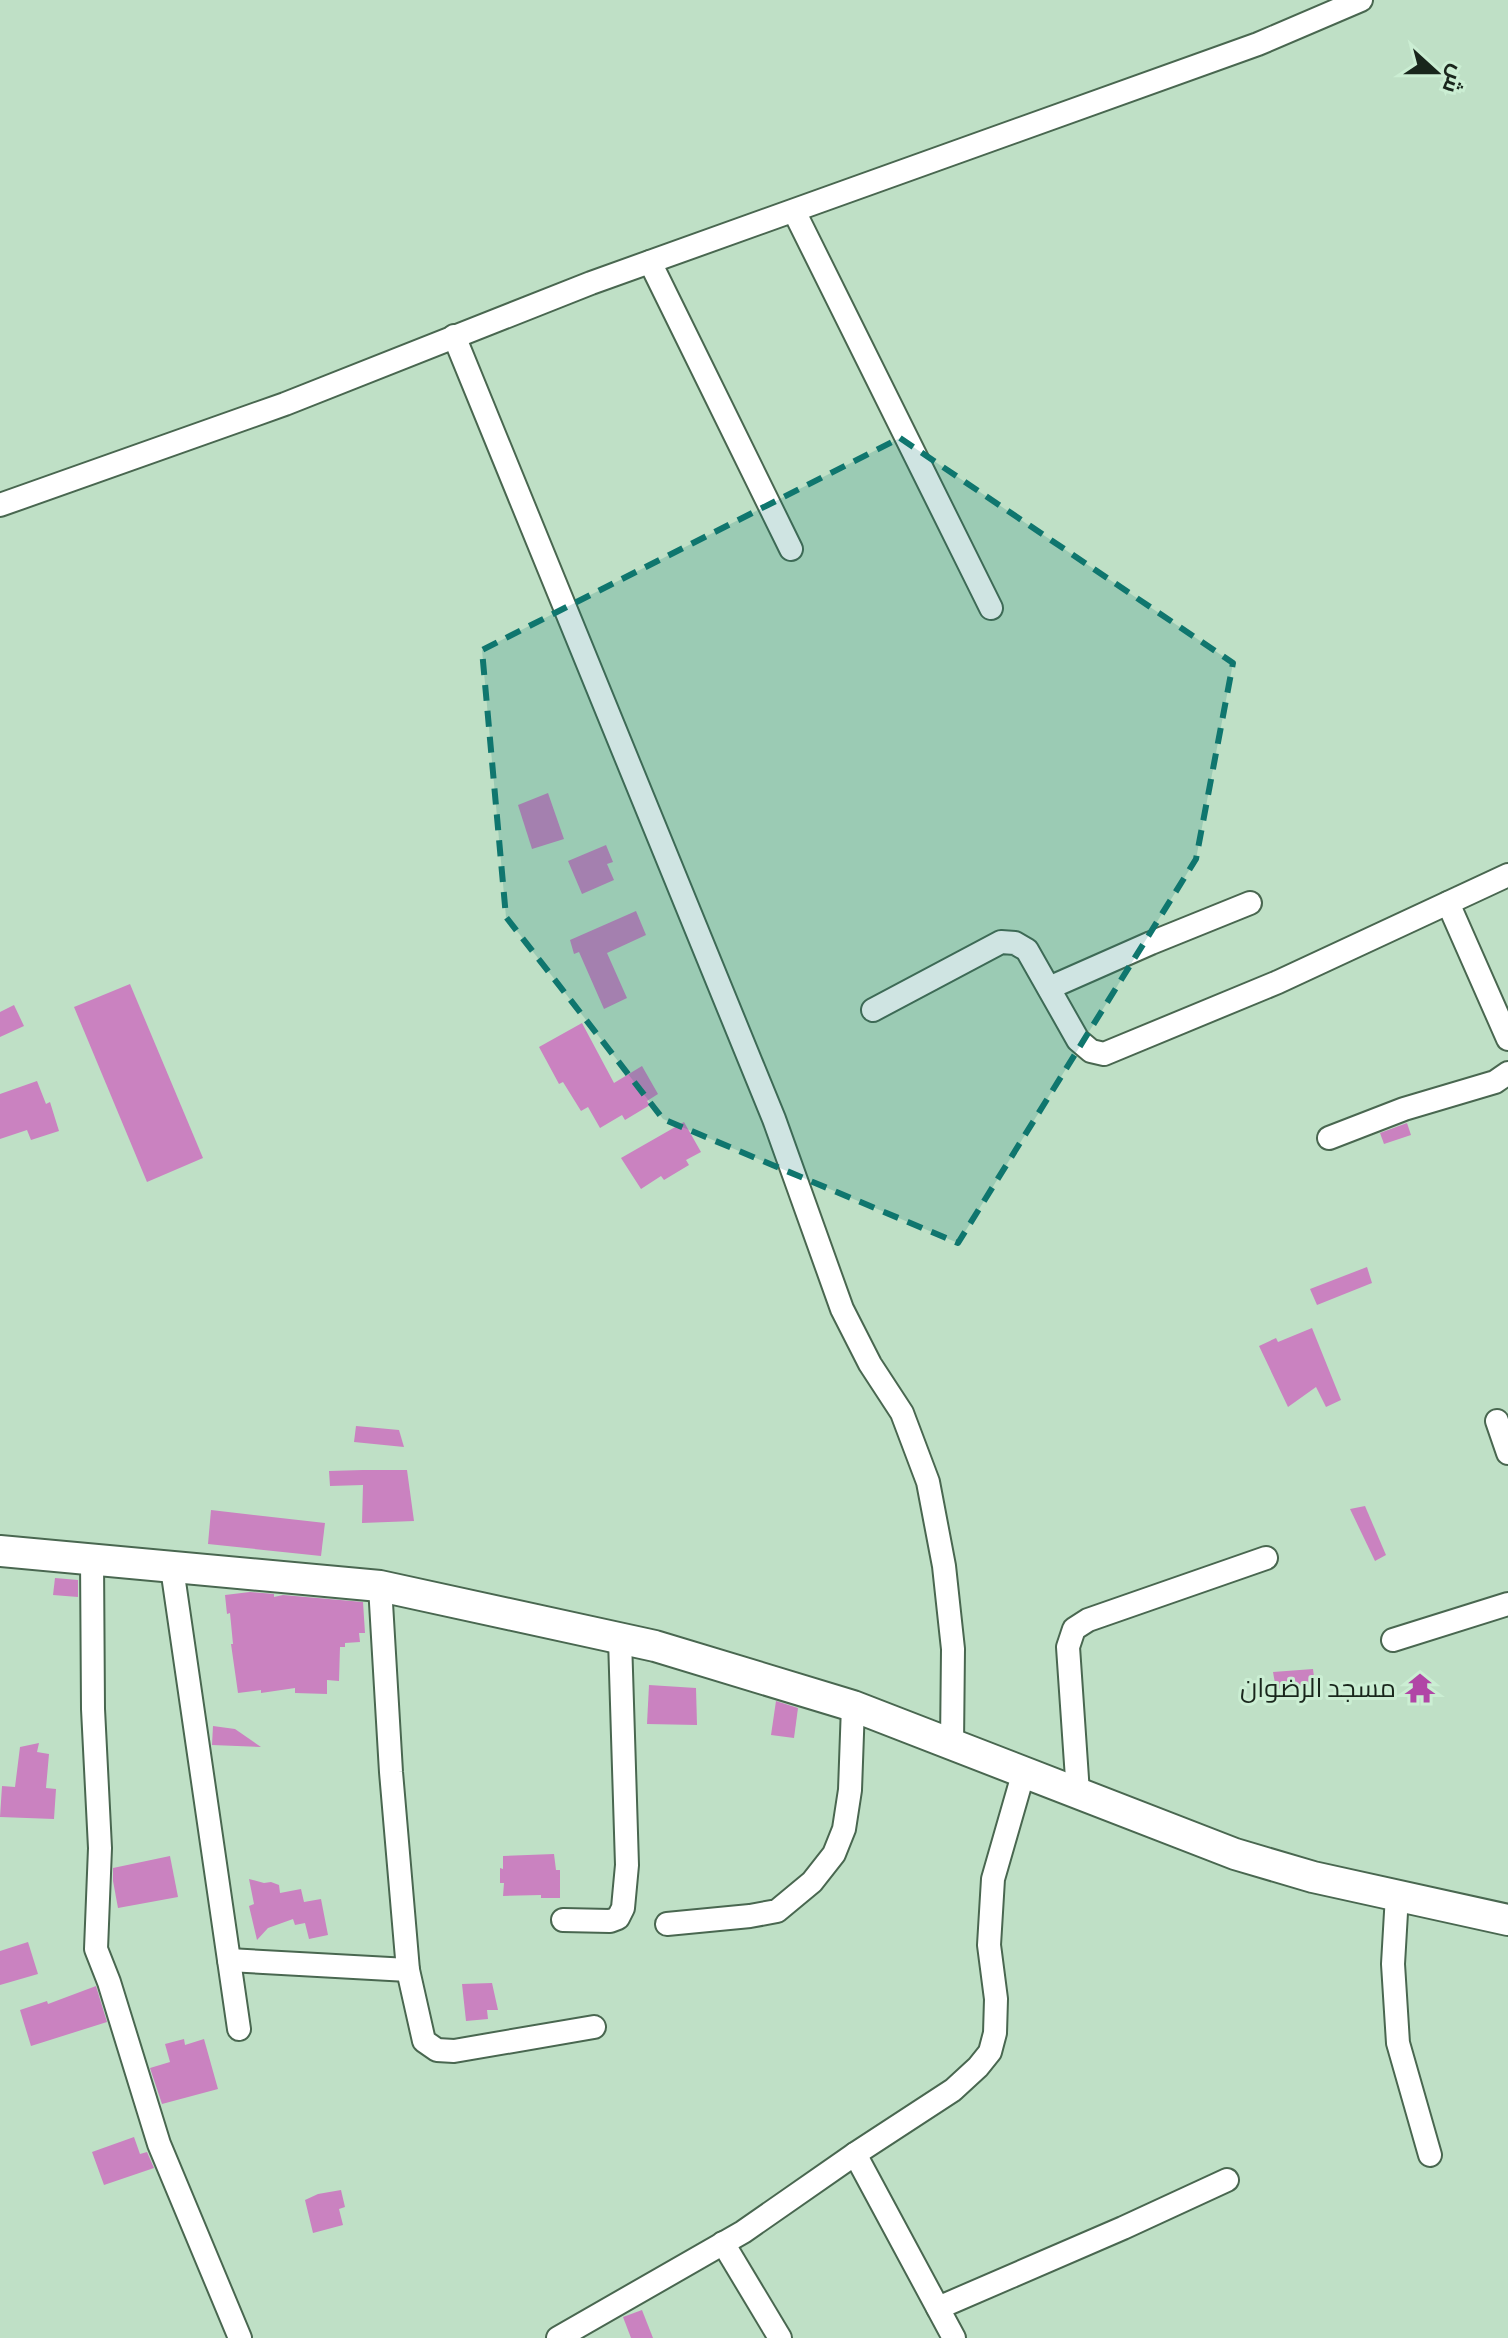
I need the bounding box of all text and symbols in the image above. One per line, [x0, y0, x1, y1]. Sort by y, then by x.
north arrow [1396, 32, 1476, 112]
text: ش [1437, 61, 1471, 97]
temple icon: مسجد الرضوان [1403, 1671, 1437, 1705]
place label: مسجد الرضوان [1240, 1674, 1396, 1703]

